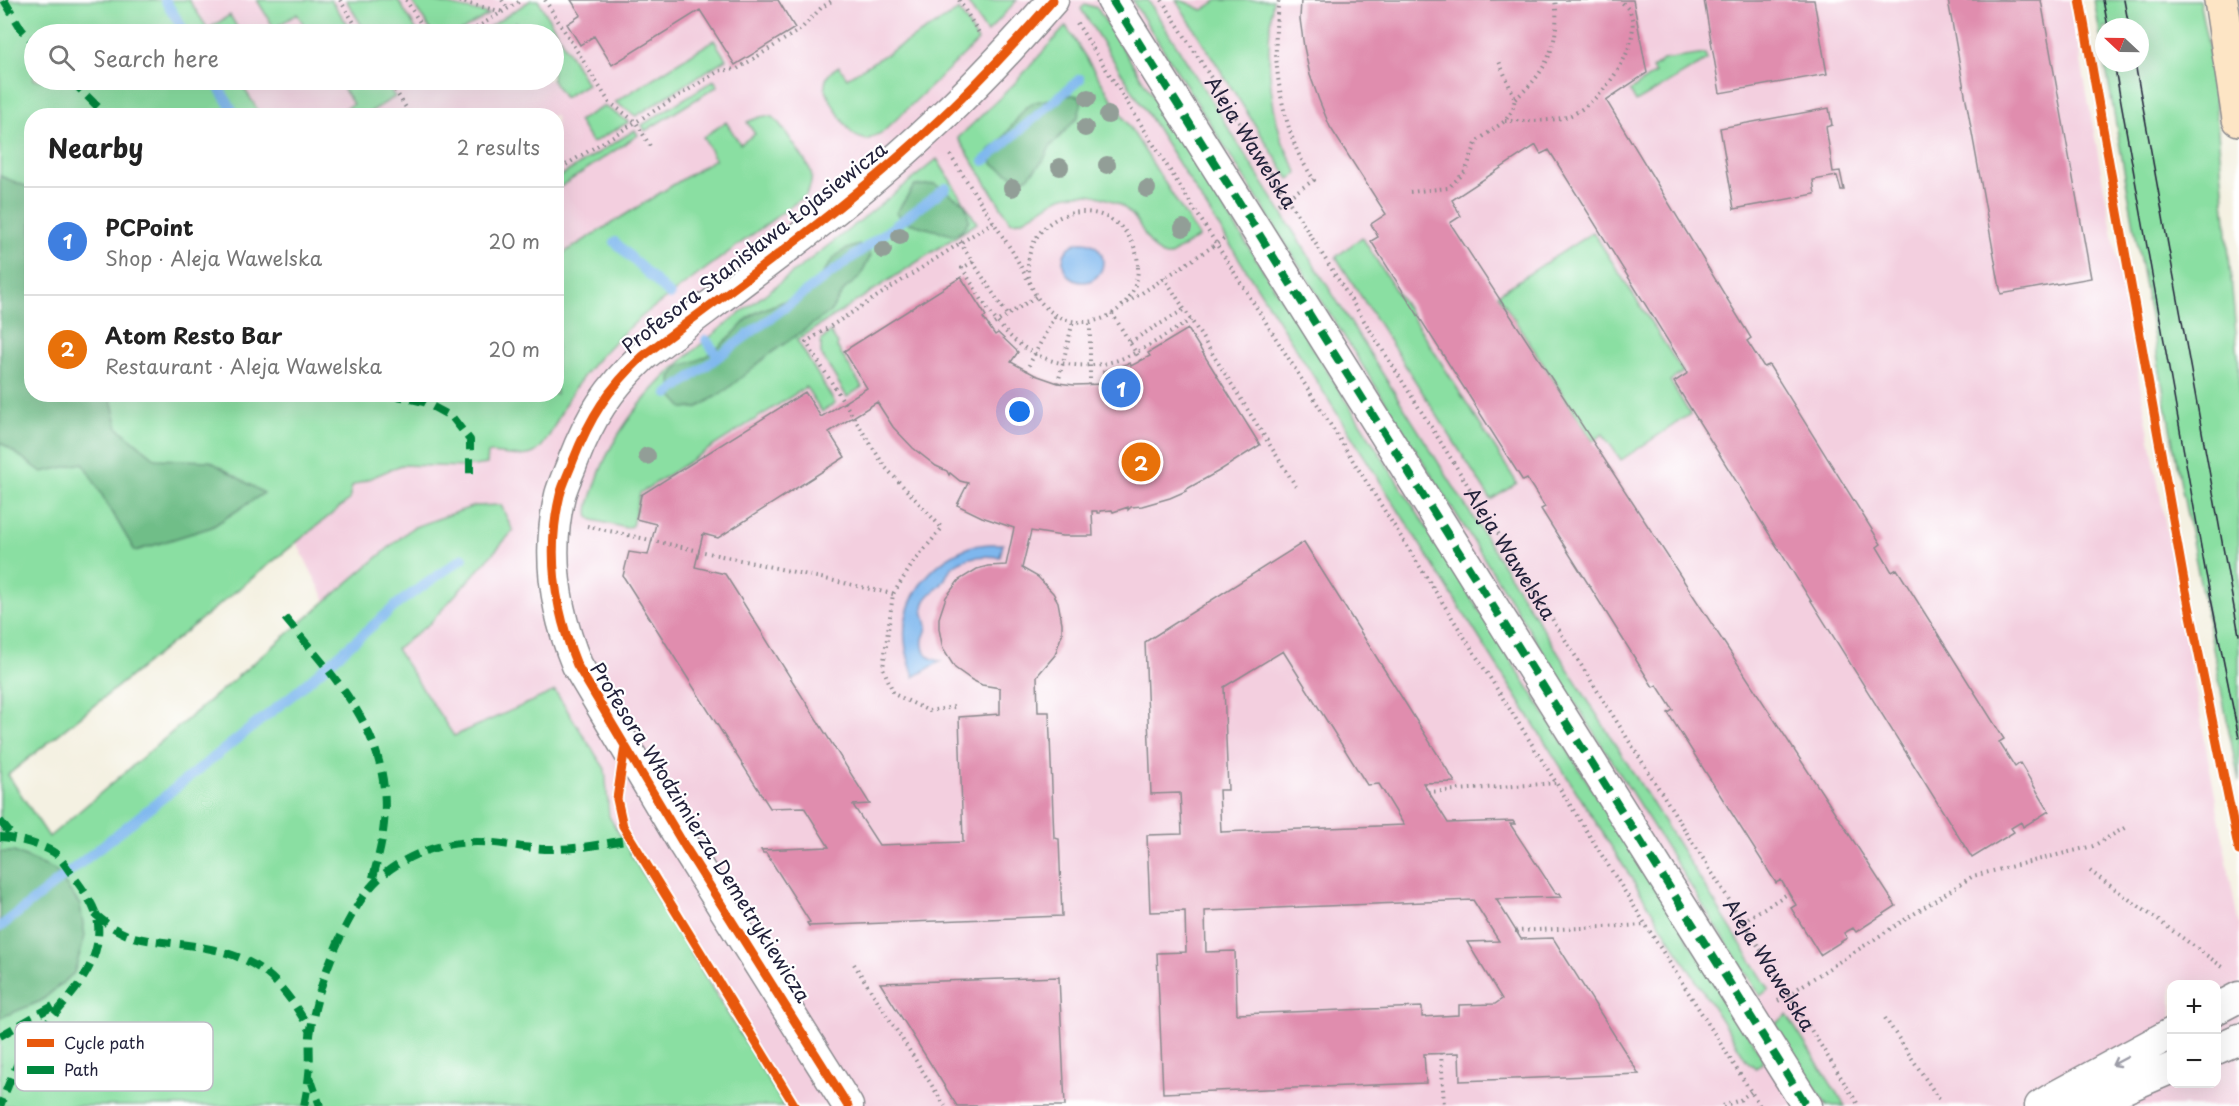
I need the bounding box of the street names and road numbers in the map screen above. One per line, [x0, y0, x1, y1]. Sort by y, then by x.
street label: Aleja Wawelska [1198, 70, 1305, 215]
street label: Profesora Stanisława Łojasiewicza [615, 133, 893, 360]
street label: Aleja Wawelska [1457, 481, 1564, 626]
street label: Profesora Włodzimierza Demetrykiewicza [583, 656, 819, 1008]
street label: Aleja Wawelska [1717, 892, 1823, 1037]

